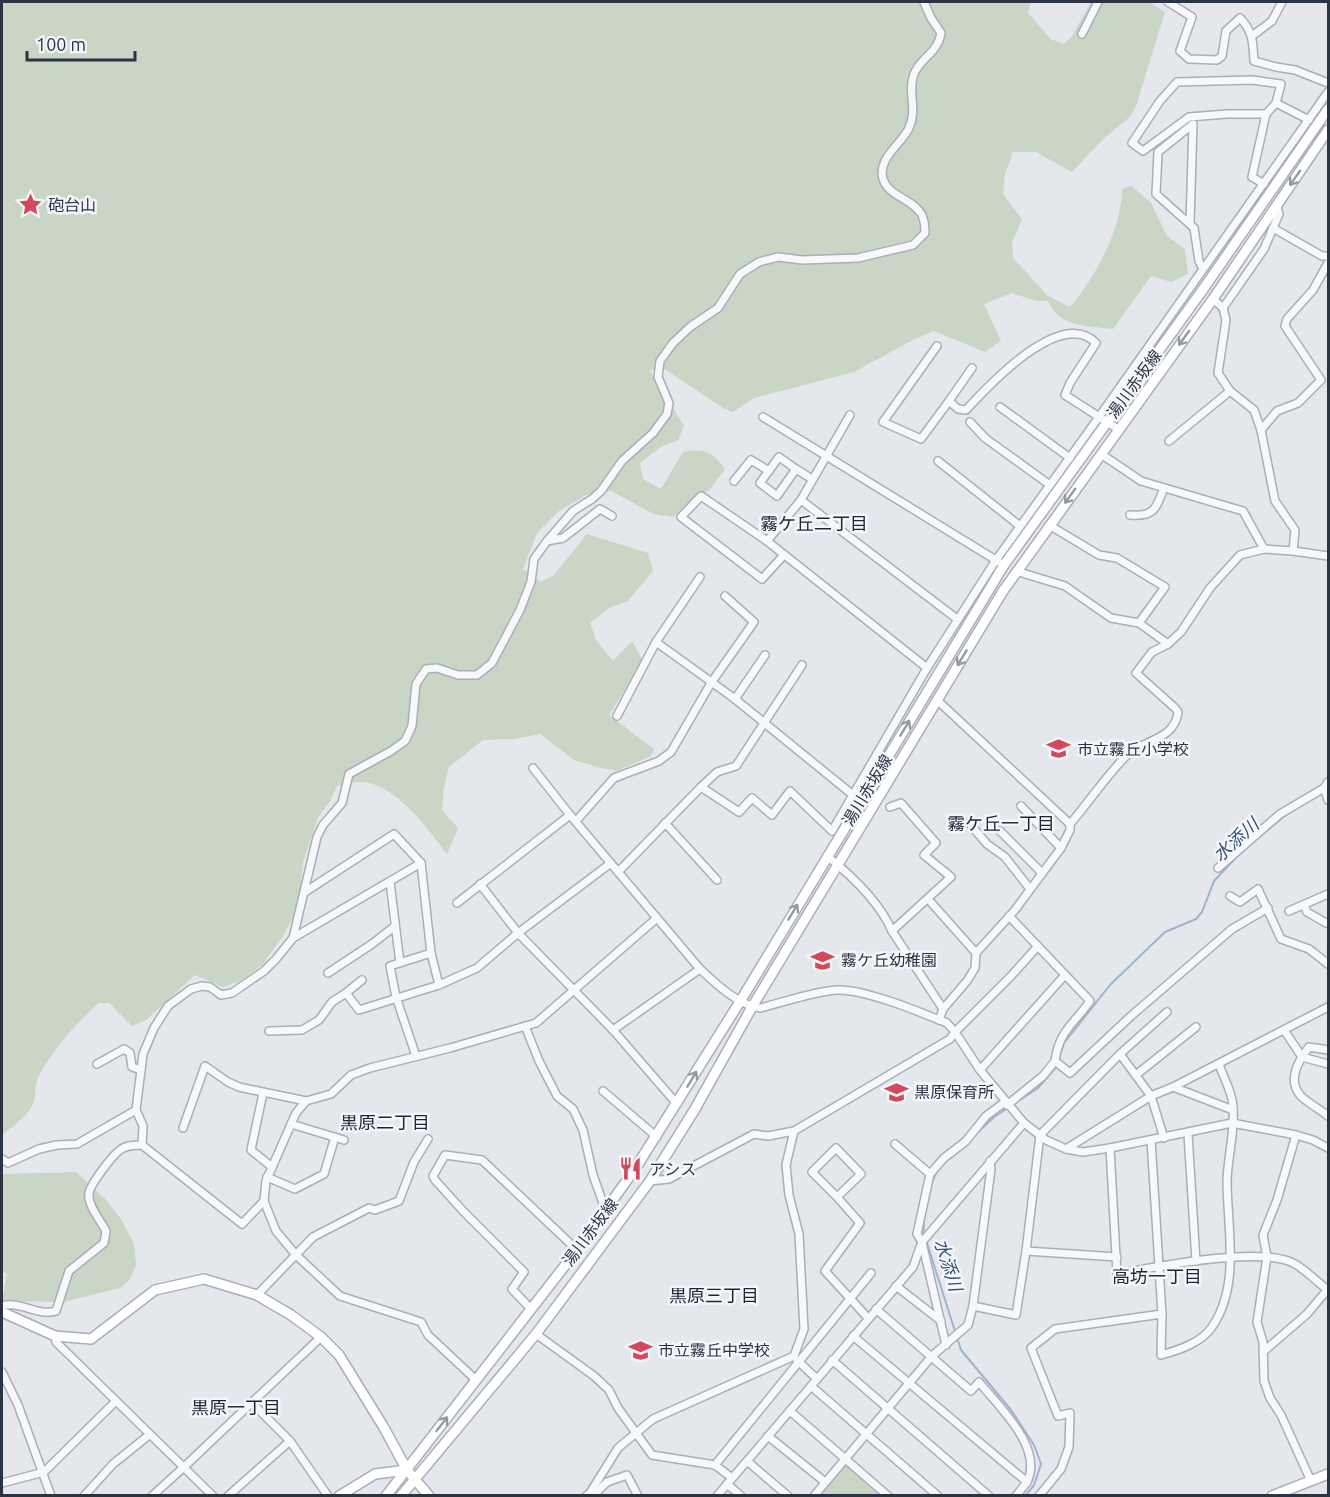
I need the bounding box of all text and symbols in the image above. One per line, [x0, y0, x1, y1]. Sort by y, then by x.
scale bar [27, 24, 135, 62]
text: 100 m [36, 34, 86, 54]
one-way arrow [1289, 169, 1301, 185]
place icon: 砲台山 [17, 192, 43, 218]
place label: 砲台山 [48, 196, 96, 214]
one-way arrow [1178, 330, 1190, 346]
street label: 湯川赤坂線 [1103, 346, 1165, 422]
one-way arrow [1064, 488, 1076, 504]
district label: 霧ケ丘二丁目 [760, 513, 868, 533]
one-way arrow [955, 649, 967, 666]
one-way arrow [898, 719, 911, 736]
school or university icon: 市立霧丘小学校 [1046, 736, 1072, 762]
place label: 市立霧丘小学校 [1077, 740, 1189, 758]
street label: 湯川赤坂線 [839, 751, 895, 829]
water label: 水添川 [1209, 812, 1264, 865]
district label: 霧ケ丘一丁目 [947, 813, 1055, 833]
one-way arrow [787, 904, 799, 921]
school or university icon: 霧ケ丘幼稚園 [810, 947, 836, 973]
place label: 霧ケ丘幼稚園 [841, 951, 937, 969]
one-way arrow [687, 1071, 699, 1088]
school or university icon: 黒原保育所 [883, 1079, 909, 1105]
place label: 黒原保育所 [914, 1083, 994, 1101]
district label: 黒原二丁目 [340, 1112, 430, 1132]
restaurant icon: アシス [618, 1156, 644, 1182]
place label: アシス [649, 1160, 696, 1178]
street label: 湯川赤坂線 [559, 1195, 621, 1269]
water label: 水添川 [931, 1236, 967, 1295]
district label: 高坊一丁目 [1112, 1266, 1202, 1286]
district label: 黒原三丁目 [669, 1285, 759, 1305]
school or university icon: 市立霧丘中学校 [627, 1337, 653, 1363]
place label: 市立霧丘中学校 [658, 1341, 770, 1359]
district label: 黒原一丁目 [191, 1397, 281, 1417]
one-way arrow [436, 1416, 449, 1432]

